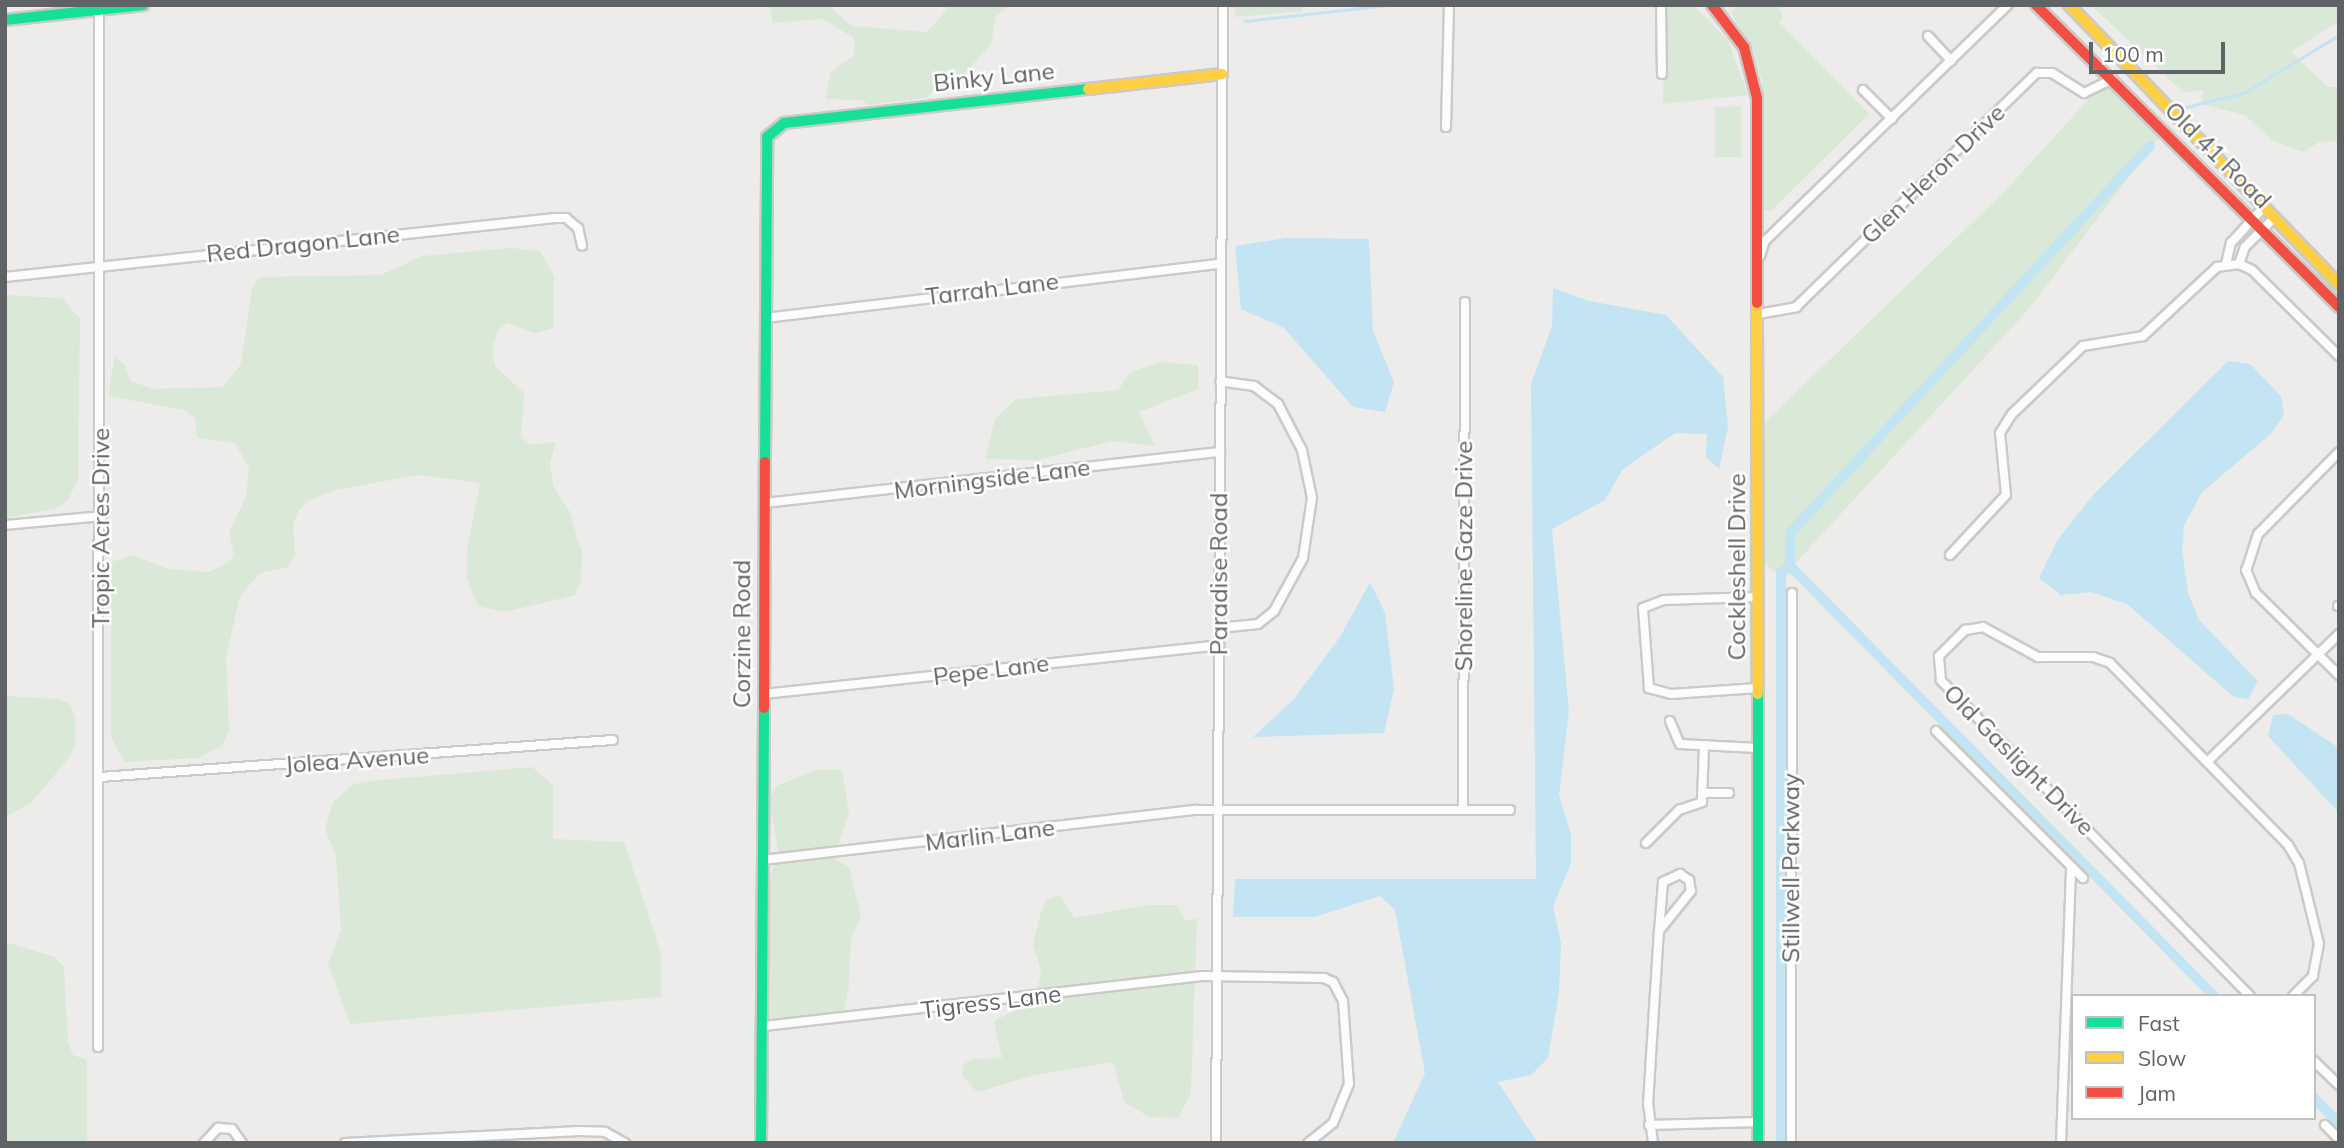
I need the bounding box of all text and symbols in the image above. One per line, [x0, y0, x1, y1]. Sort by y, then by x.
scale bar [2092, 28, 2228, 72]
text: 100 m [2102, 41, 2164, 67]
street label: Binky Lane [932, 56, 1056, 98]
street label: Old 41 Road [2159, 96, 2277, 214]
street label: Glen Heron Drive [1855, 98, 2011, 250]
street label: Red Dragon Lane [205, 220, 401, 268]
street label: Tarrah Lane [924, 267, 1060, 311]
street label: Tropic Acres Drive [87, 428, 115, 628]
street label: Shoreline Gaze Drive [1450, 441, 1478, 671]
street label: Morningside Lane [892, 453, 1092, 505]
street label: Cockleshell Drive [1723, 474, 1751, 660]
street label: Paradise Road [1205, 493, 1233, 655]
street label: Corzine Road [728, 560, 756, 708]
street label: Pepe Lane [931, 649, 1051, 691]
street label: Old Gaslight Drive [1938, 679, 2100, 841]
street label: Jolea Avenue [284, 741, 430, 779]
street label: Stillwell Parkway [1777, 773, 1805, 963]
street label: Marlin Lane [924, 813, 1056, 857]
street label: Tigress Lane [919, 979, 1063, 1025]
legend [2071, 994, 2316, 1120]
text: Fast [2138, 1010, 2180, 1036]
text: Slow [2138, 1045, 2186, 1071]
text: Jam [2138, 1080, 2176, 1106]

